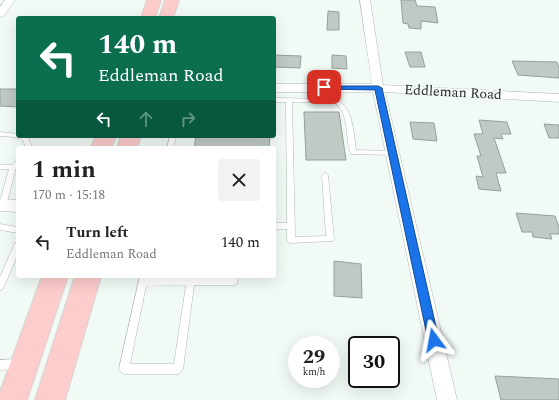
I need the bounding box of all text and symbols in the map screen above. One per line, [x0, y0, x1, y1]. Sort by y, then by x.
text: 140 m [98, 23, 177, 66]
icon: left [32, 32, 84, 84]
text: Eddleman Road [98, 62, 224, 89]
pin [307, 70, 341, 104]
icon: arrive [313, 76, 335, 98]
street label: Eddleman Road [404, 79, 502, 105]
icon: left [93, 108, 115, 130]
icon: ahead [135, 108, 157, 130]
icon: right [177, 108, 199, 130]
text: 1 min [32, 152, 96, 188]
button: close [218, 159, 260, 201]
text: 170 m · 15:18 [32, 185, 105, 205]
text: Turn left [66, 221, 128, 244]
icon: left [32, 231, 54, 253]
text: 140 m [221, 231, 260, 254]
text: Eddleman Road [66, 244, 157, 264]
position arrow [413, 319, 455, 361]
speed limit sign: 30 [348, 336, 400, 388]
text: 29 [303, 342, 325, 372]
text: km/h [303, 364, 325, 380]

